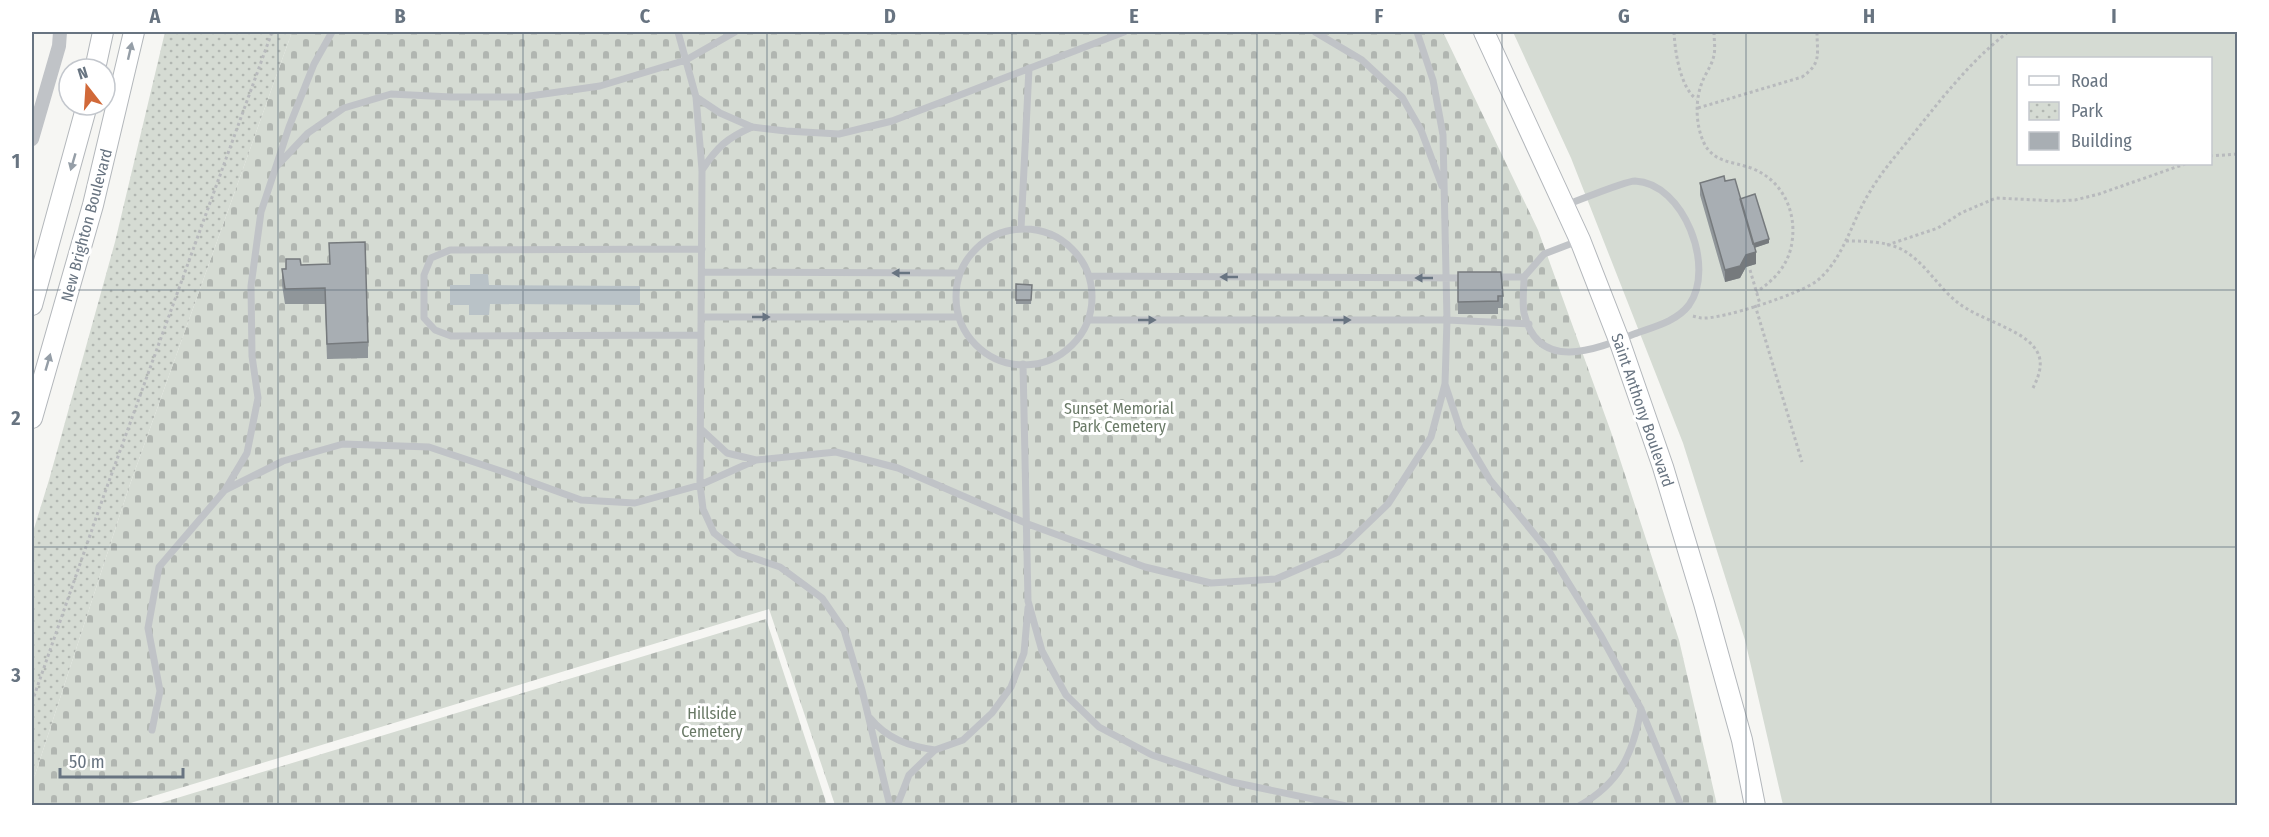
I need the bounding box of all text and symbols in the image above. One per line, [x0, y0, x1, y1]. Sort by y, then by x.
text: A [149, 4, 162, 28]
text: B [394, 4, 406, 28]
text: C [640, 4, 651, 28]
text: D [884, 4, 896, 28]
text: E [1129, 4, 1139, 28]
text: F [1375, 4, 1384, 28]
text: G [1618, 4, 1630, 28]
text: H [1863, 4, 1875, 28]
text: I [2111, 4, 2117, 28]
one-way arrow [125, 42, 135, 60]
north arrow [57, 57, 117, 117]
legend [2017, 57, 2212, 165]
text: N [75, 63, 90, 84]
text: Road [2071, 70, 2108, 92]
text: Park [2071, 100, 2104, 122]
text: Building [2071, 130, 2132, 152]
street label: New Brighton Boulevard [57, 146, 116, 304]
text: 1 [12, 149, 20, 173]
one-way arrow [67, 153, 77, 171]
one-way arrow [892, 268, 911, 278]
one-way arrow [1219, 272, 1238, 282]
one-way arrow [1414, 273, 1433, 283]
one-way arrow [751, 312, 770, 322]
one-way arrow [1137, 315, 1156, 325]
one-way arrow [1332, 315, 1351, 325]
street label: Saint Anthony Boulevard [1607, 331, 1678, 490]
one-way arrow [44, 353, 53, 371]
park label: Sunset Memorial Park Cemetery [1064, 399, 1174, 436]
text: 2 [10, 406, 21, 430]
text: 3 [10, 663, 21, 687]
park label: Hillside Cemetery [681, 704, 744, 741]
scale bar [60, 741, 183, 779]
text: 50 m [69, 751, 105, 773]

